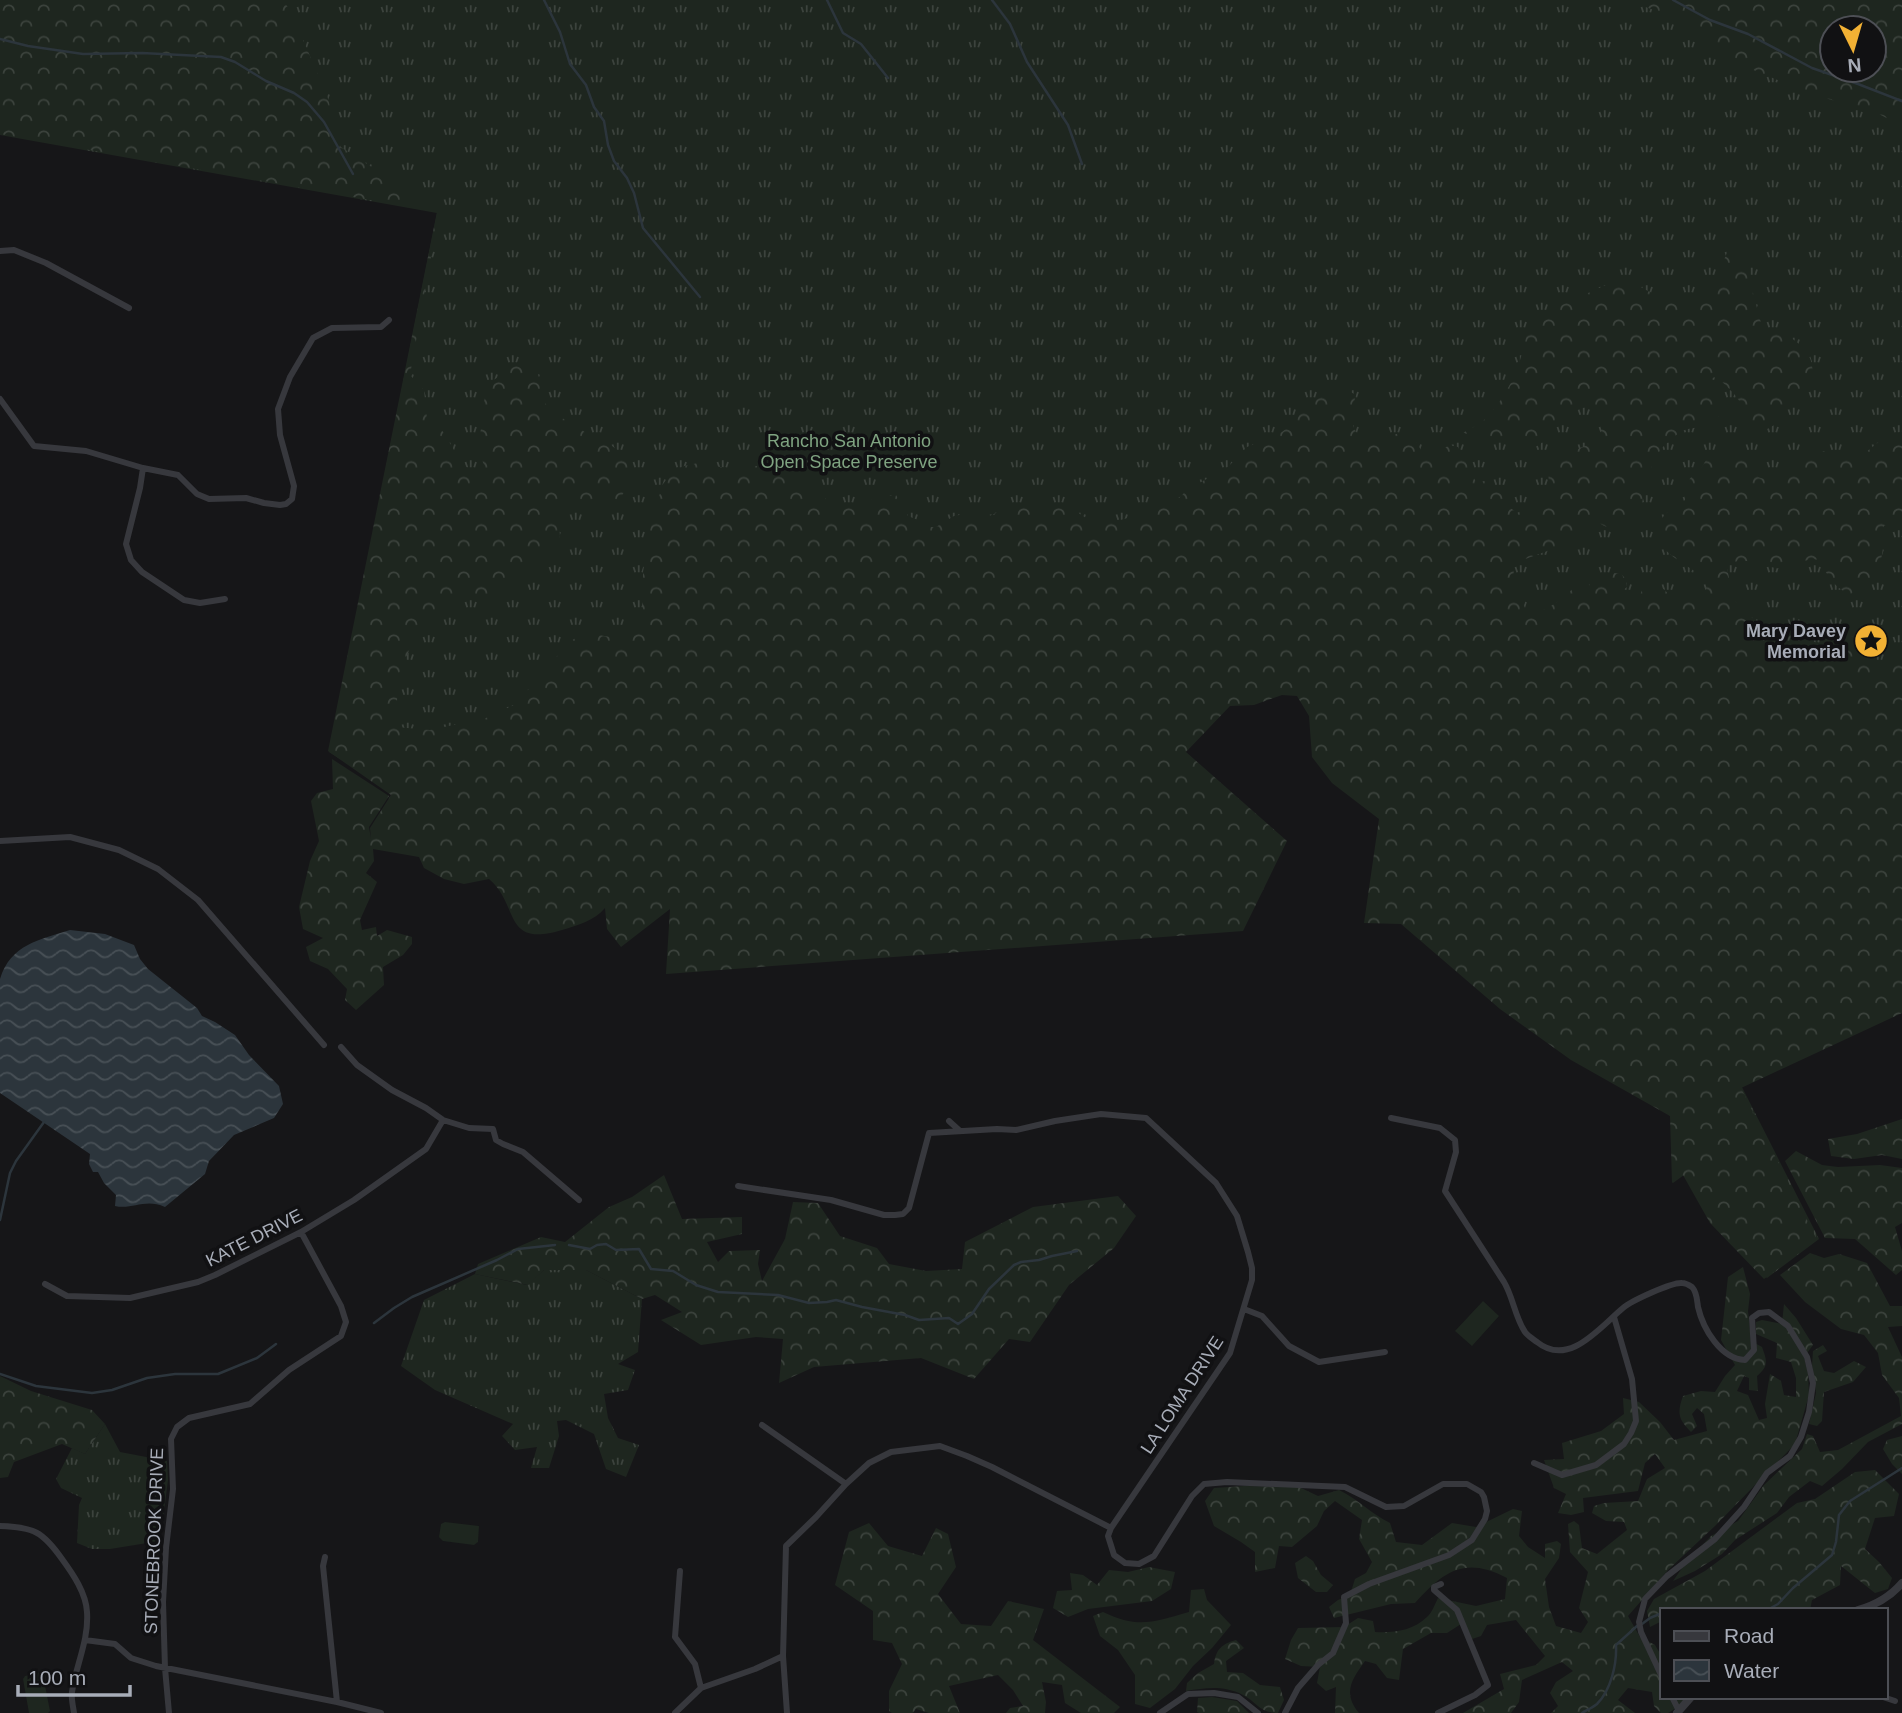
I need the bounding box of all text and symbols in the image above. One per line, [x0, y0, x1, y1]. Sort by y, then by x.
north arrow [1818, 14, 1888, 84]
text: N [1847, 54, 1862, 76]
park label: Rancho San Antonio Open Space Preserve [760, 431, 938, 472]
place label: Mary Davey Memorial [1746, 621, 1846, 662]
place icon: Mary Davey Memorial [1852, 622, 1890, 660]
street label: KATE DRIVE [202, 1205, 306, 1271]
street label: LA LOMA DRIVE [1137, 1332, 1227, 1458]
street label: STONEBROOK DRIVE [141, 1447, 167, 1635]
legend [1660, 1608, 1888, 1699]
text: Road [1724, 1624, 1774, 1647]
scale bar [18, 1654, 130, 1698]
text: Water [1724, 1659, 1779, 1682]
text: 100 m [28, 1666, 86, 1689]

